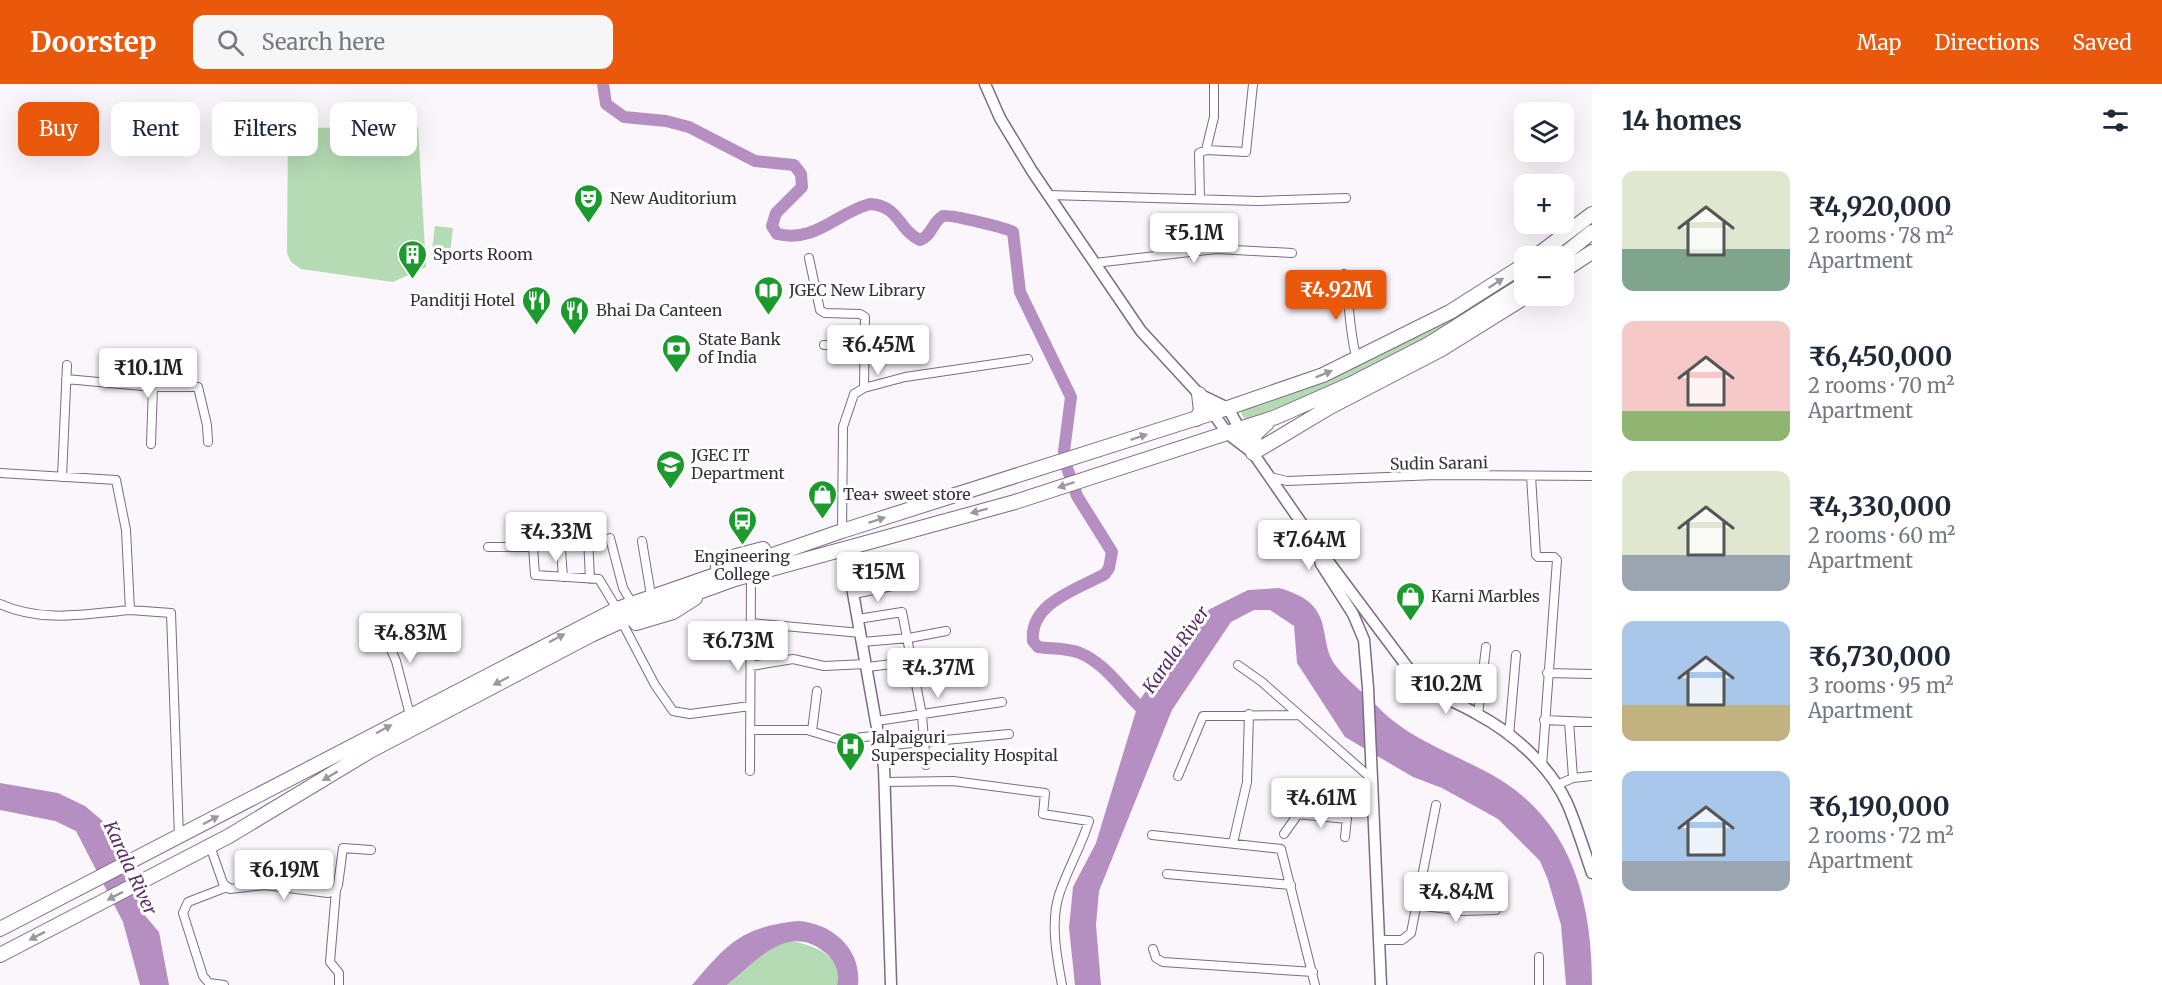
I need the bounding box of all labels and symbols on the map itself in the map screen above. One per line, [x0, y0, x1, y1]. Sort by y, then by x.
theatre icon: New Auditorium [573, 182, 605, 224]
place label: New Auditorium [610, 188, 737, 208]
pin: ₹5.1M [1152, 213, 1236, 264]
building icon: Sports Room [396, 238, 428, 280]
place label: Sports Room [433, 244, 533, 264]
pin: ₹4.92M [1287, 270, 1385, 321]
library icon: JGEC New Library [752, 274, 784, 316]
one-way arrow [1488, 278, 1504, 289]
place label: JGEC New Library [788, 280, 926, 300]
restaurant icon: Panditji Hotel [520, 284, 552, 326]
place label: Panditji Hotel [410, 290, 515, 310]
restaurant icon: Bhai Da Canteen [559, 294, 591, 336]
place label: Bhai Da Canteen [596, 300, 723, 320]
pin: ₹6.45M [829, 325, 927, 376]
place label: State Bank of India [698, 329, 782, 367]
bank icon: State Bank of India [661, 332, 693, 374]
pin: ₹10.1M [99, 348, 197, 399]
one-way arrow [1315, 369, 1333, 378]
one-way arrow [1130, 432, 1148, 441]
place label: JGEC IT Department [690, 445, 785, 483]
school or university icon: JGEC IT Department [654, 448, 686, 490]
street label: Sudin Sarani [1390, 452, 1488, 474]
shop icon: Tea+ sweet store [806, 478, 838, 520]
one-way arrow [1057, 481, 1075, 491]
place label: Tea+ sweet store [843, 484, 971, 504]
bus stop icon: Engineering College [726, 504, 758, 546]
one-way arrow [970, 507, 989, 517]
pin: ₹4.33M [507, 512, 605, 563]
one-way arrow [868, 514, 886, 524]
pin: ₹7.64M [1260, 520, 1358, 571]
place label: Engineering College [694, 546, 790, 584]
pin: ₹15M [842, 552, 914, 603]
shop icon: Karni Marbles [1394, 580, 1426, 622]
place label: Karni Marbles [1431, 586, 1540, 606]
water label: Karala River [1137, 601, 1214, 698]
pin: ₹4.83M [361, 613, 459, 664]
pin: ₹6.73M [689, 621, 787, 672]
one-way arrow [548, 634, 565, 643]
pin: ₹4.37M [889, 648, 987, 699]
pin: ₹10.2M [1397, 664, 1495, 715]
one-way arrow [492, 677, 509, 686]
one-way arrow [375, 724, 392, 734]
place label: Jalpaiguri Superspeciality Hospital [870, 727, 1058, 765]
hospital icon: Jalpaiguri Superspeciality Hospital [834, 730, 866, 772]
one-way arrow [322, 770, 338, 781]
pin: ₹4.61M [1272, 778, 1370, 829]
one-way arrow [203, 815, 220, 825]
water label: Karala River [98, 816, 162, 919]
pin: ₹6.19M [235, 850, 333, 901]
pin: ₹4.84M [1407, 872, 1505, 923]
one-way arrow [106, 892, 123, 901]
one-way arrow [28, 931, 45, 941]

